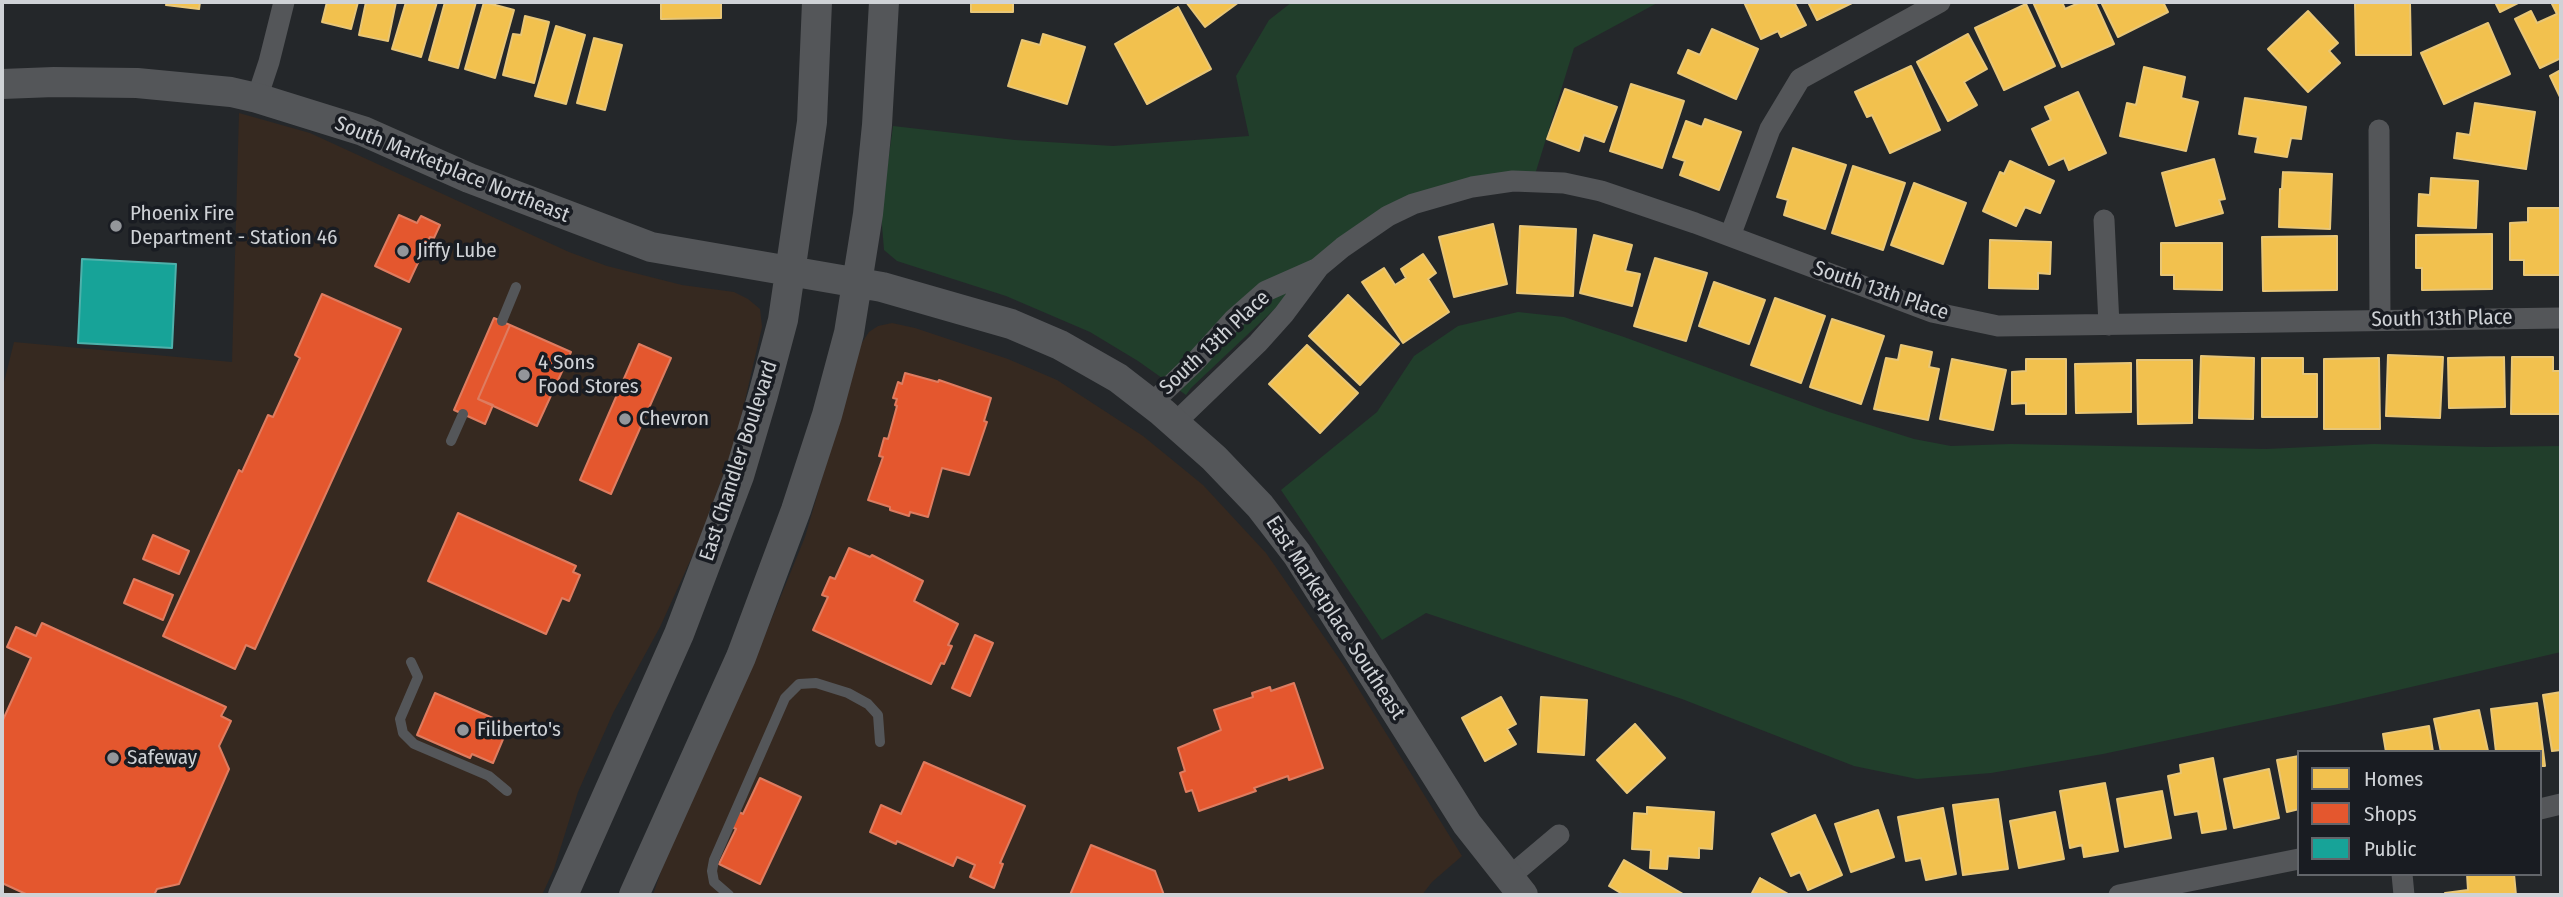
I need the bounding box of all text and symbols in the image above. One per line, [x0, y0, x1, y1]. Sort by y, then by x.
street label: South Marketplace Northeast [331, 111, 573, 229]
place label: Phoenix Fire Department - Station 46 [130, 201, 337, 251]
marker: Phoenix Fire Department - Station 46 [108, 218, 124, 234]
place label: Jiffy Lube [417, 238, 497, 264]
marker: Jiffy Lube [395, 243, 411, 259]
street label: South 13th Place [1810, 256, 1952, 326]
street label: South 13th Place [1155, 286, 1275, 400]
street label: South 13th Place [2371, 305, 2513, 333]
place label: 4 Sons Food Stores [538, 350, 639, 400]
street label: East Chandler Boulevard [695, 358, 783, 564]
marker: 4 Sons Food Stores [516, 367, 532, 383]
place label: Chevron [639, 406, 709, 432]
marker: Chevron [617, 411, 633, 427]
street label: East Marketplace Southeast [1260, 512, 1410, 724]
place label: Filiberto's [477, 717, 561, 743]
marker: Filiberto's [455, 722, 471, 738]
place label: Safeway [127, 745, 197, 771]
marker: Safeway [105, 750, 121, 766]
legend [2297, 750, 2542, 876]
text: Homes [2364, 766, 2423, 792]
text: Shops [2364, 801, 2417, 827]
text: Public [2364, 836, 2416, 862]

